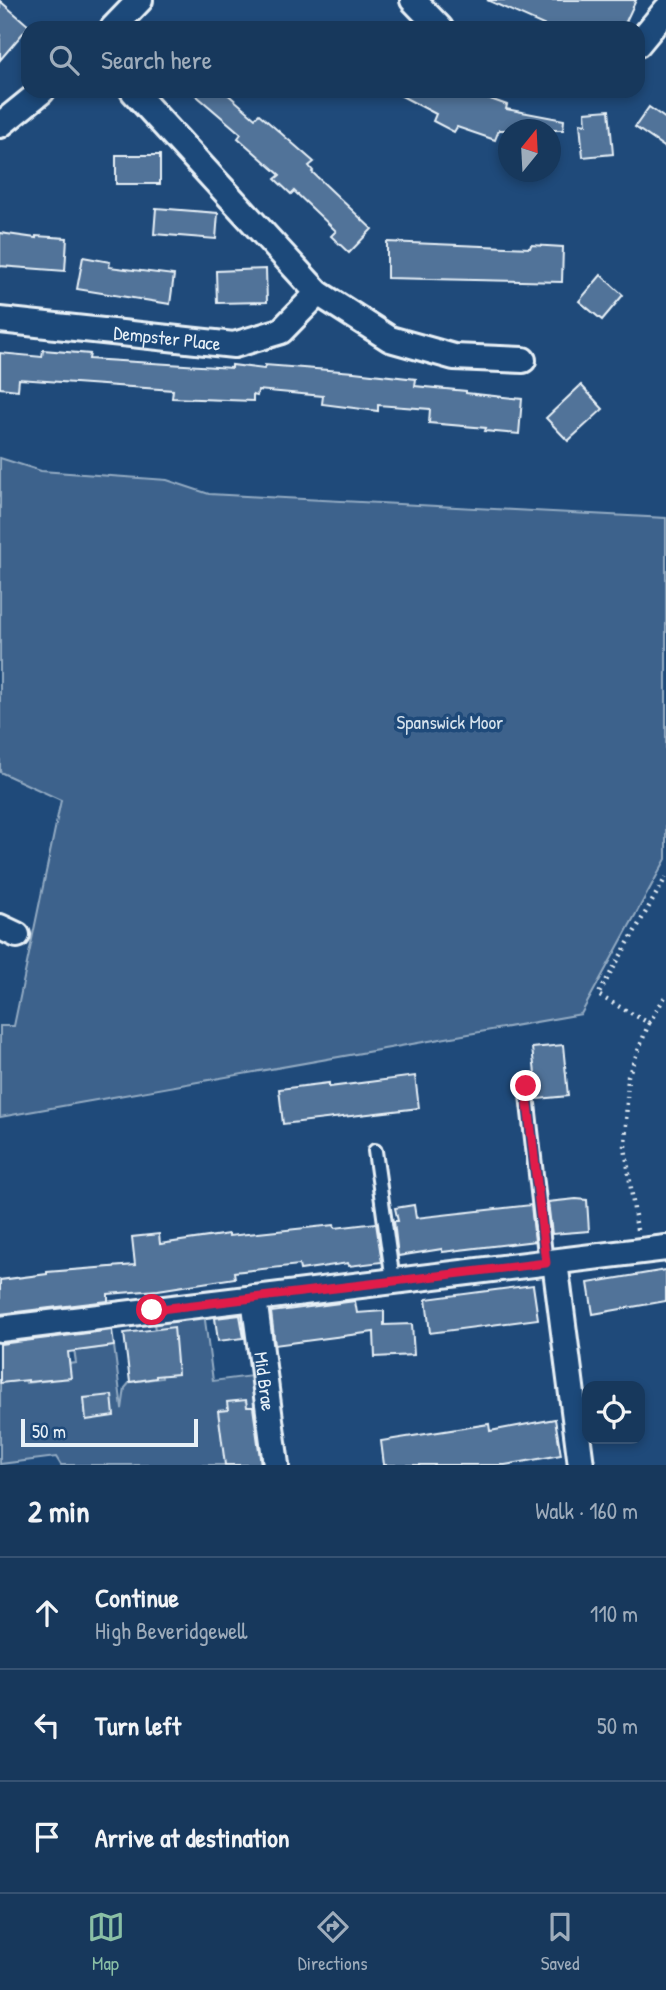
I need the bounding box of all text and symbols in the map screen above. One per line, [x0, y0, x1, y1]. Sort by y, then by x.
search box [21, 21, 645, 98]
icon: search [45, 41, 83, 79]
text: Search here [101, 42, 212, 77]
north arrow [498, 119, 561, 182]
street label: Dempster Place [112, 319, 222, 357]
park label: Spanswick Moor [397, 709, 504, 735]
route end [510, 1070, 541, 1101]
route start [136, 1294, 167, 1325]
street label: Mid Brae [248, 1350, 282, 1413]
map controls [582, 1381, 645, 1444]
button: locate [582, 1381, 645, 1444]
scale bar [21, 1416, 198, 1448]
text: 50 m [32, 1418, 66, 1444]
text: 2 min [28, 1491, 90, 1531]
text: Walk · 160 m [535, 1495, 638, 1526]
text: Continue [95, 1580, 179, 1615]
icon: ahead [28, 1594, 66, 1632]
text: 110 m [590, 1598, 638, 1629]
text: High Beveridgewell [95, 1615, 247, 1646]
icon: left [28, 1706, 66, 1744]
text: Turn left [95, 1708, 181, 1743]
text: 50 m [597, 1710, 638, 1741]
icon: arrive [28, 1818, 66, 1856]
text: Arrive at destination [95, 1820, 290, 1855]
tab: Map [87, 1908, 125, 1976]
tab: Directions [298, 1908, 368, 1976]
tab: Saved [541, 1908, 579, 1976]

